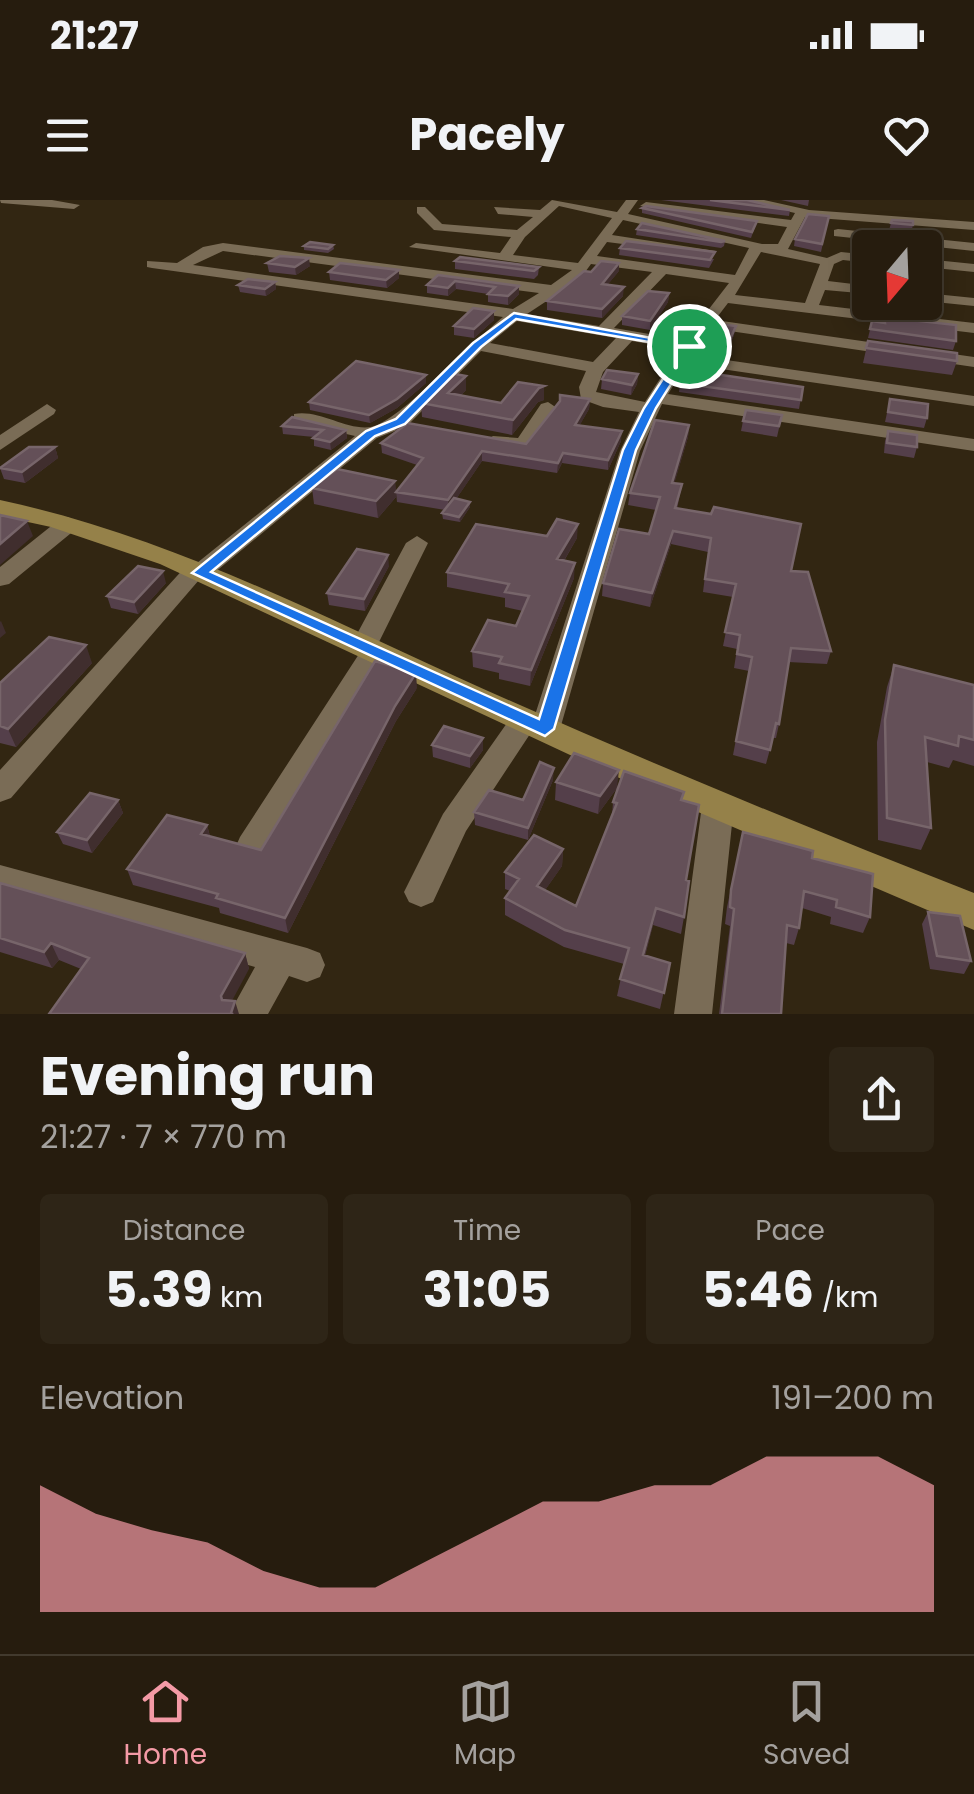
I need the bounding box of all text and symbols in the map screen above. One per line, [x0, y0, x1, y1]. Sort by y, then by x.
text: 21:27 [50, 9, 139, 62]
text: Pacely [409, 103, 565, 166]
icon: menu [40, 108, 95, 163]
icon: heart [879, 108, 934, 163]
north arrow [852, 230, 942, 320]
map controls [852, 230, 942, 320]
pin [647, 304, 732, 389]
icon: arrive [662, 319, 717, 374]
text: Evening run [40, 1037, 375, 1114]
button: share [829, 1047, 934, 1152]
text: 21:27 · 7 × 770 m [40, 1114, 287, 1159]
text: Distance [123, 1211, 245, 1250]
text: Time [453, 1211, 521, 1250]
text: Pace [755, 1211, 825, 1250]
text: 5.39 [105, 1254, 212, 1325]
text: 31:05 [423, 1254, 551, 1325]
text: 5:46 [702, 1254, 814, 1325]
text: km [212, 1278, 263, 1317]
text: /km [814, 1278, 878, 1317]
text: Elevation [40, 1375, 184, 1420]
text: 191–200 m [772, 1375, 934, 1420]
tab: Home [124, 1674, 207, 1776]
tab: Map [454, 1674, 516, 1776]
tab: Saved [763, 1674, 850, 1776]

